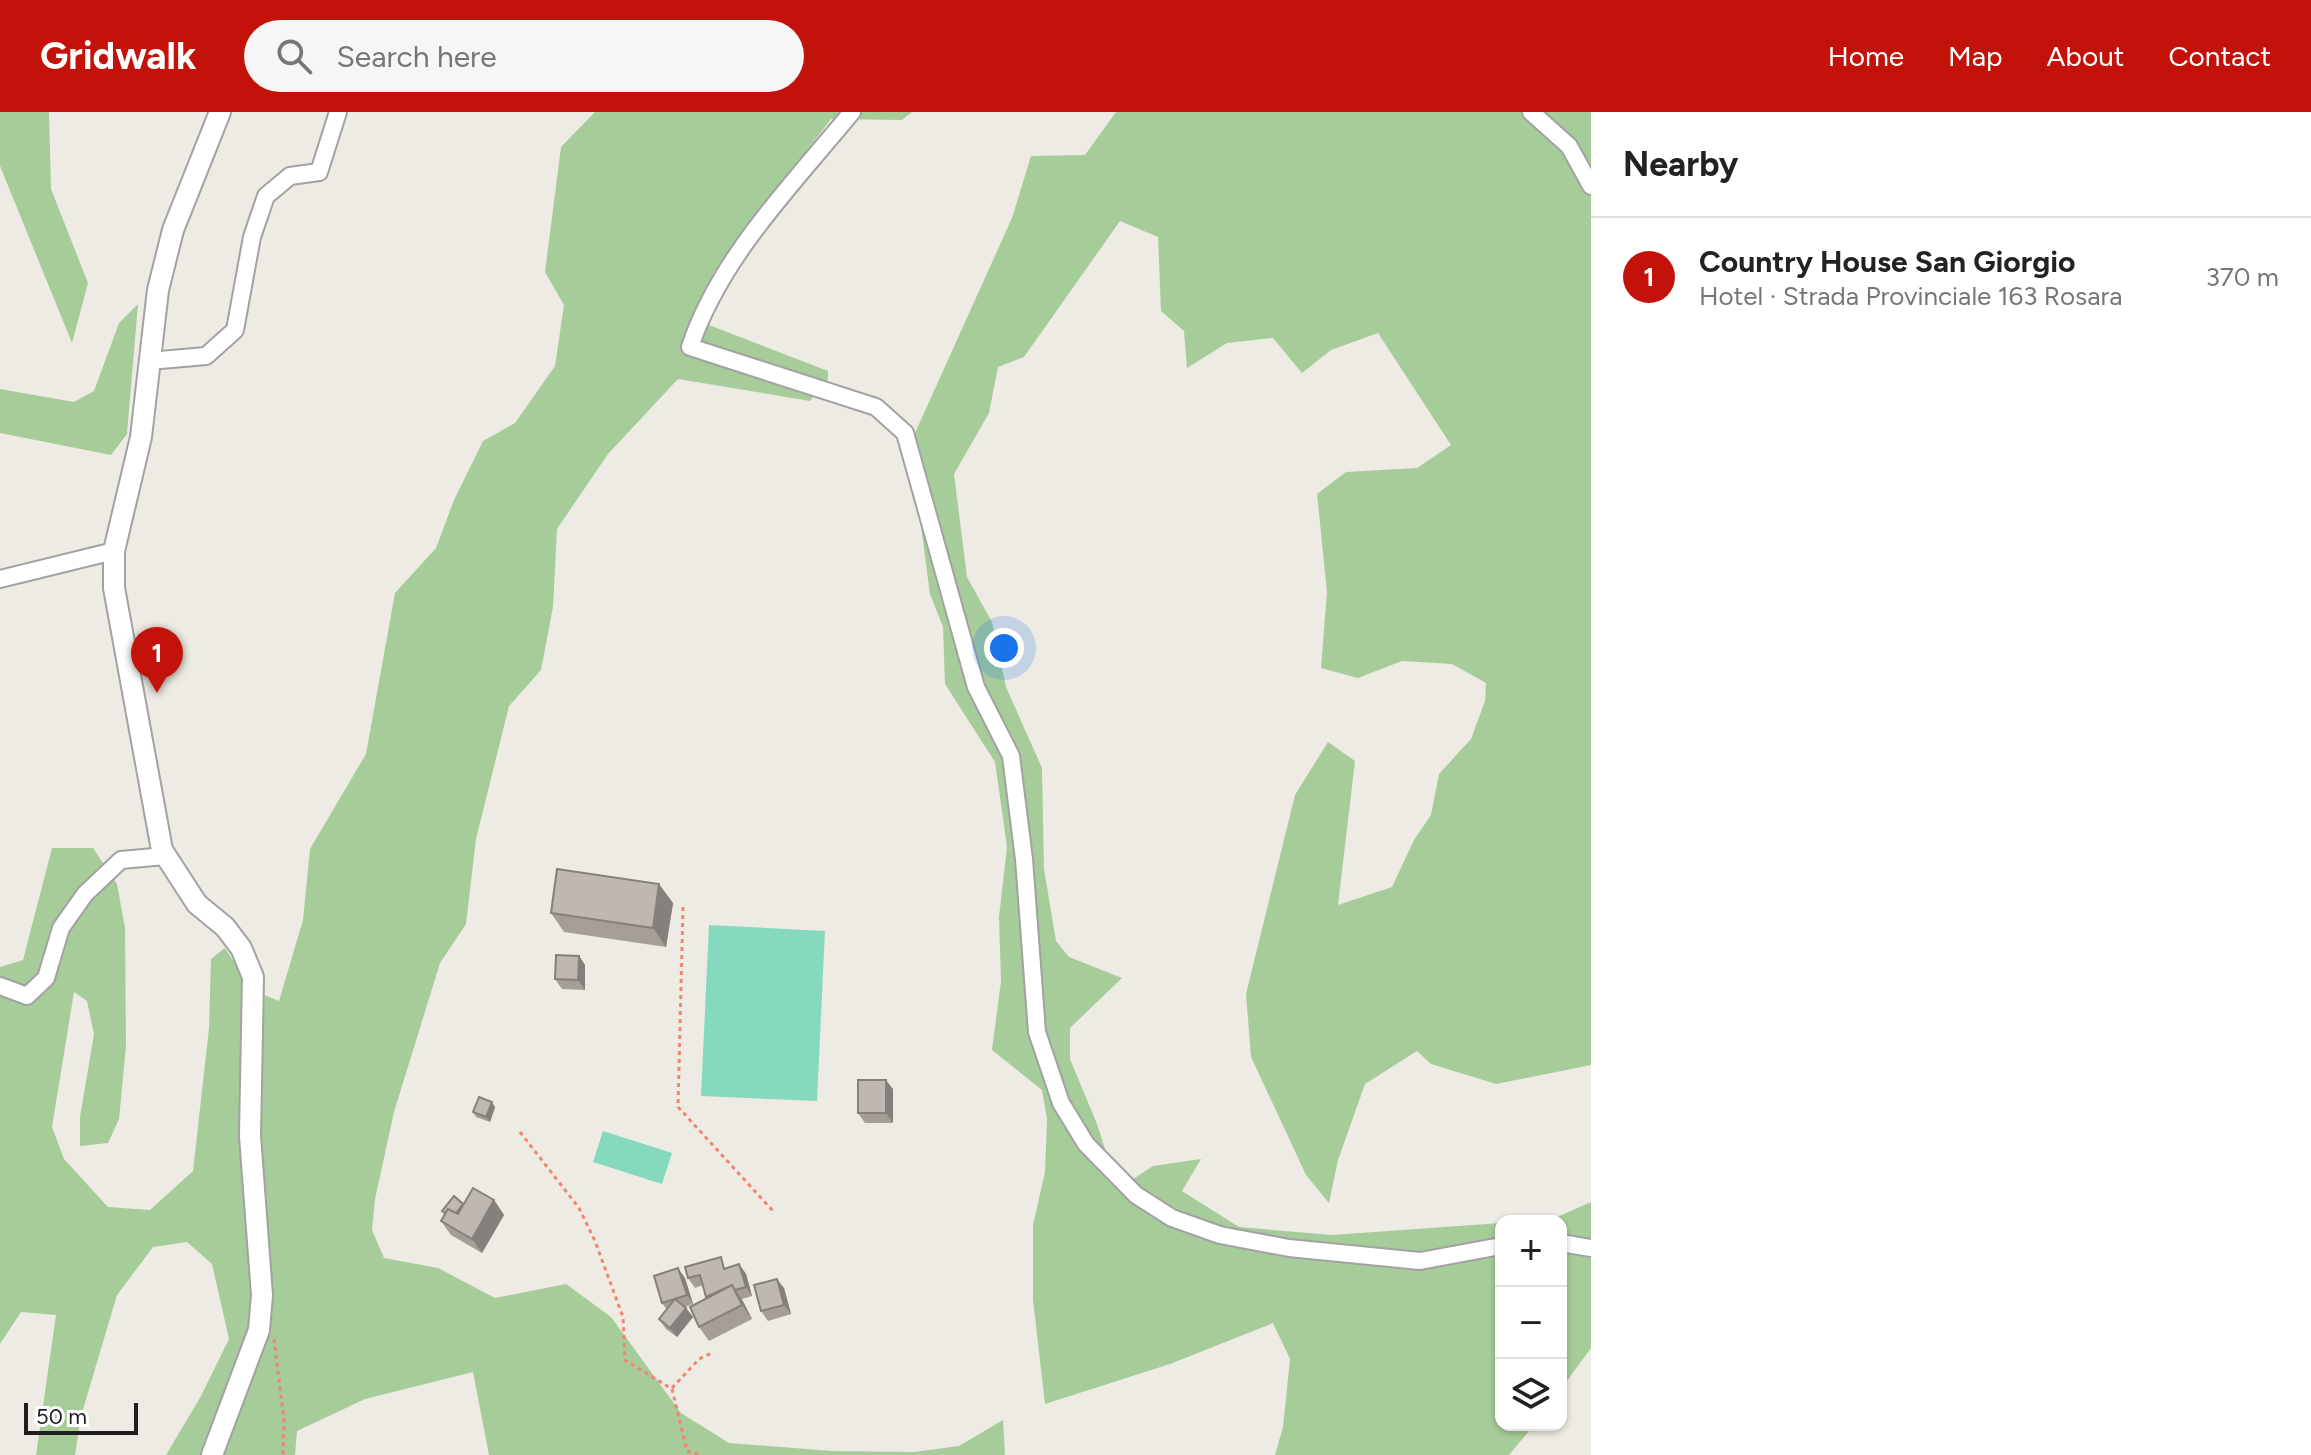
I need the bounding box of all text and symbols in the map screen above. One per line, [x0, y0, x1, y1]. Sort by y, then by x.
search box [244, 20, 804, 92]
text: Gridwalk [40, 33, 196, 79]
icon: search [272, 34, 316, 78]
text: Search here [336, 38, 497, 75]
text: Home [1828, 39, 1904, 73]
text: Map [1948, 39, 2003, 73]
text: About [2047, 39, 2124, 73]
text: Contact [2168, 39, 2271, 73]
text: Nearby [1623, 144, 1738, 185]
text: Country House San Giorgio [1699, 243, 2075, 280]
text: 1 [1644, 261, 1654, 293]
text: 370 m [2206, 261, 2279, 293]
text: Hotel · Strada Provinciale 163 Rosara [1699, 280, 2123, 312]
pin: 1 [131, 627, 183, 693]
your location [984, 628, 1024, 668]
map controls [1495, 1215, 1567, 1431]
button: + [1495, 1215, 1567, 1287]
button: − [1495, 1287, 1567, 1359]
button: layers [1495, 1359, 1567, 1431]
scale bar [24, 1399, 138, 1435]
text: 50 m [36, 1403, 87, 1430]

